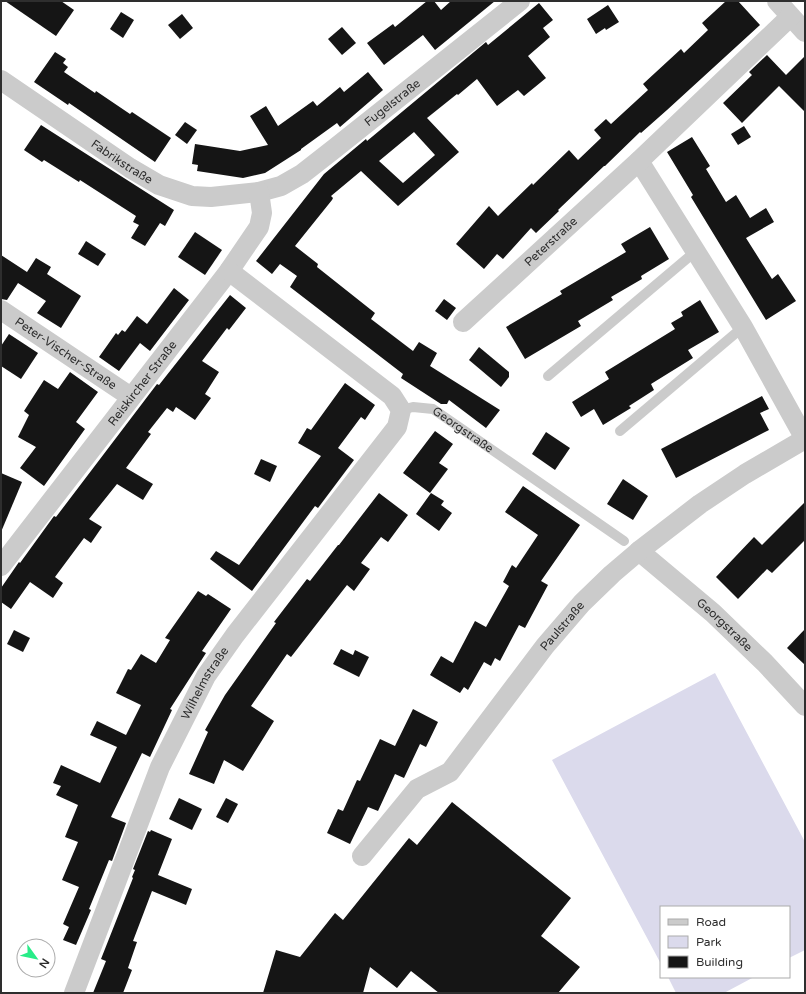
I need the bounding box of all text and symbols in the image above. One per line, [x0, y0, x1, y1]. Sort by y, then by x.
street label: Fugelstraße [362, 76, 423, 129]
street label: Fabrikstraße [89, 137, 155, 187]
street label: Peterstraße [522, 214, 580, 269]
street label: Peter-Vischer-Straße [12, 314, 119, 392]
street label: Reiskircher Straße [105, 338, 180, 428]
street label: Georgstraße [430, 404, 496, 456]
street label: Georgstraße [694, 595, 755, 654]
street label: Paulstraße [537, 598, 587, 654]
street label: Wilhelmstraße [178, 644, 232, 722]
legend [660, 906, 790, 978]
text: Road [696, 915, 726, 929]
text: Park [696, 935, 722, 949]
north arrow [16, 938, 56, 978]
text: Building [696, 955, 743, 969]
text: N [36, 956, 52, 970]

